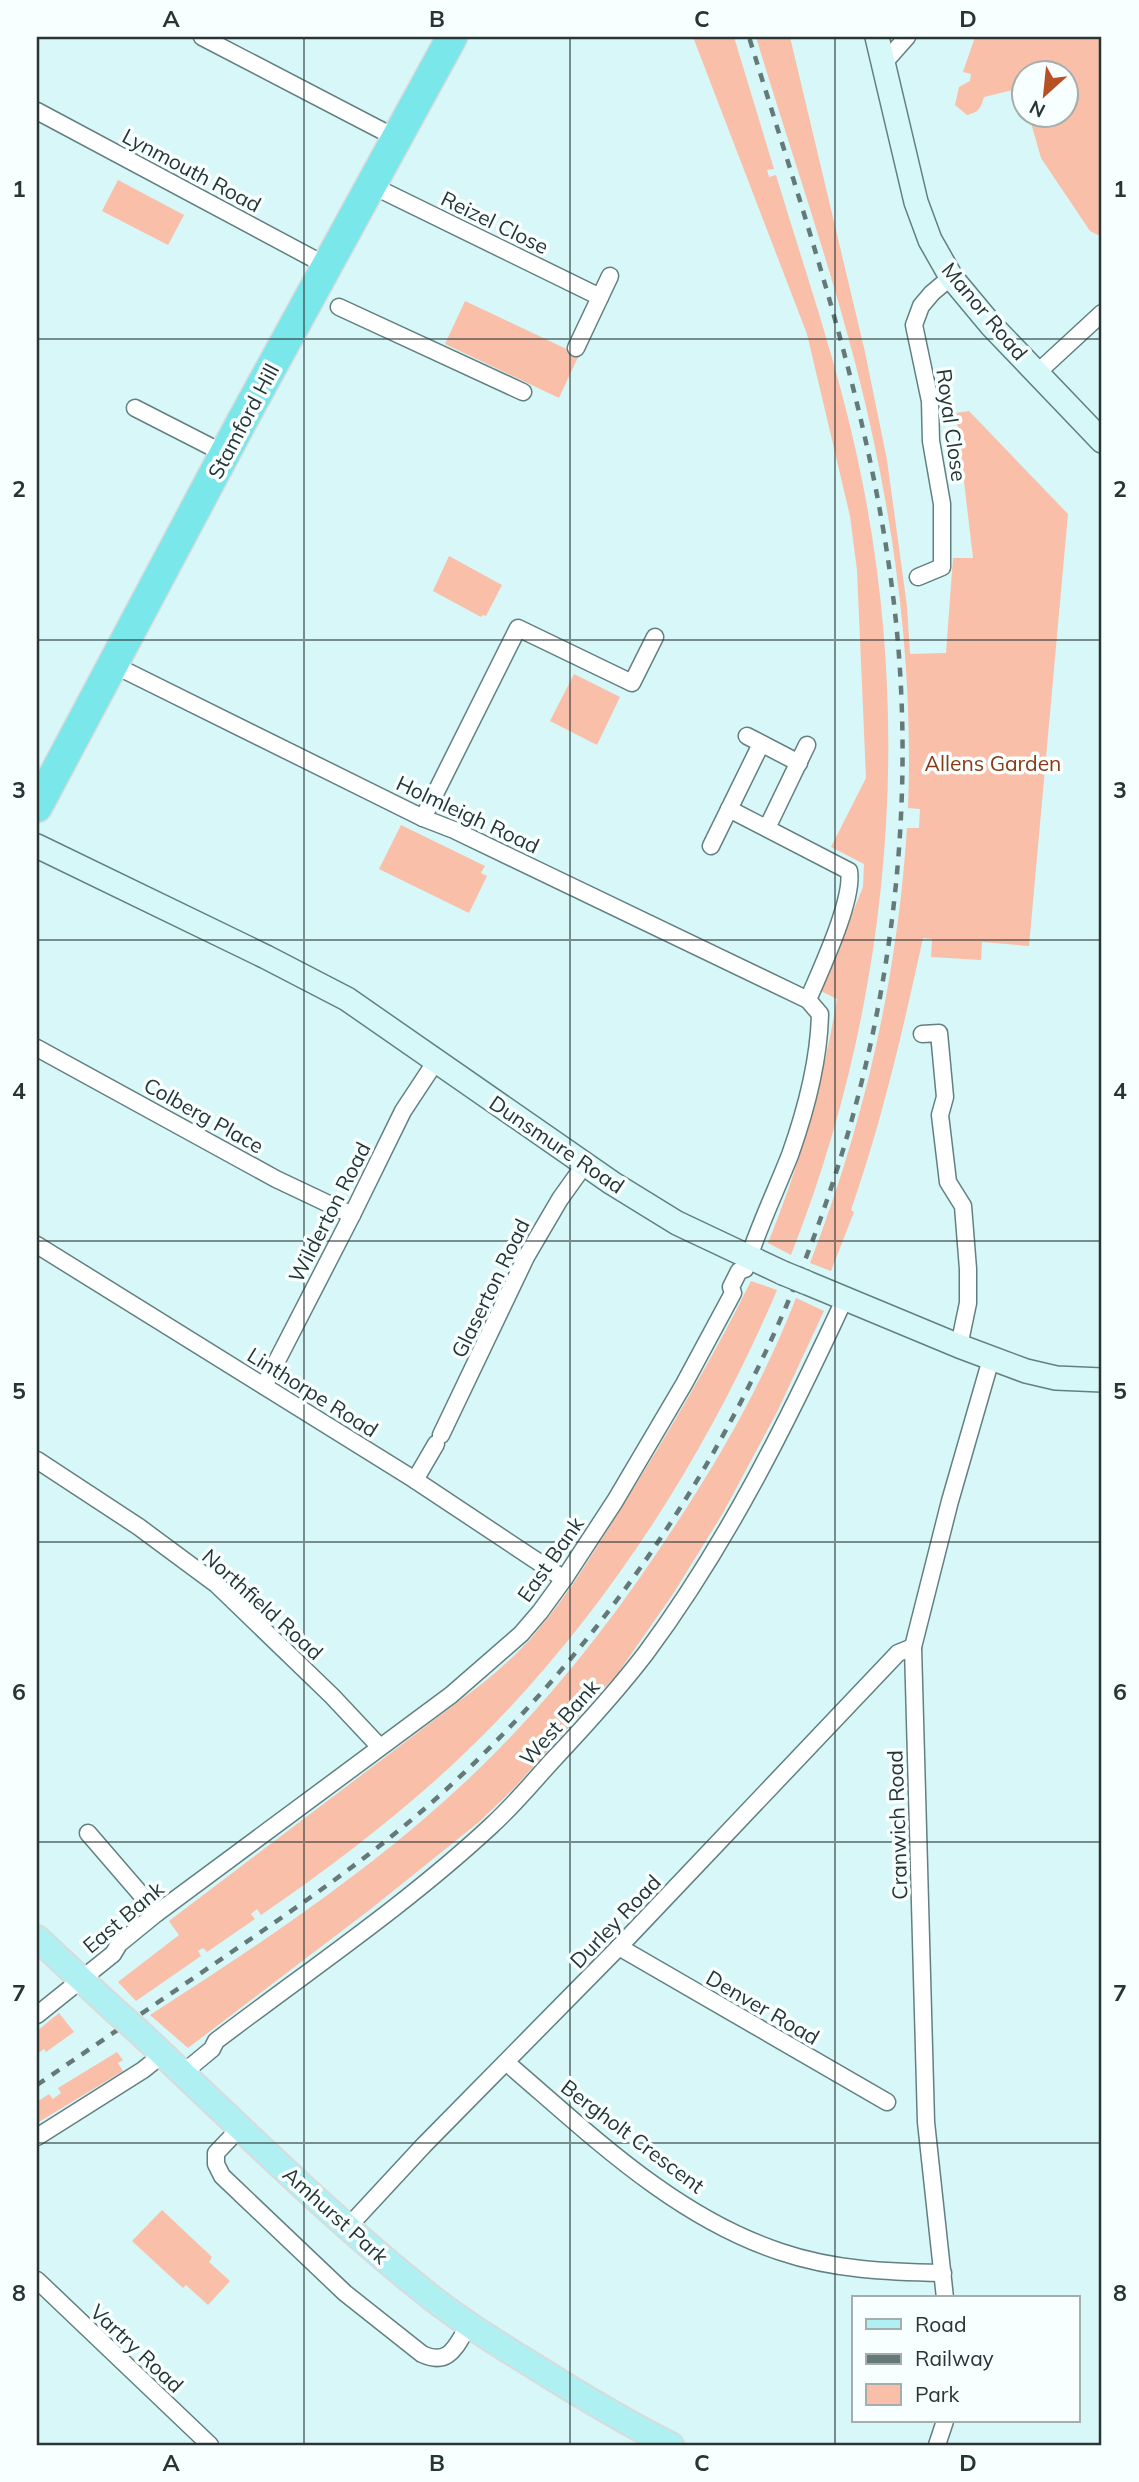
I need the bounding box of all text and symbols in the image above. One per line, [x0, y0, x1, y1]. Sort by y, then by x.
text: A [162, 4, 180, 33]
text: B [429, 4, 445, 33]
text: C [694, 4, 710, 33]
text: D [959, 4, 977, 33]
north arrow [1010, 60, 1080, 130]
text: N [1025, 95, 1049, 123]
street label: Lynmouth Road [118, 123, 266, 217]
text: 1 [12, 174, 26, 203]
text: 1 [1113, 174, 1127, 203]
street label: Reizel Close [437, 185, 553, 259]
street label: Manor Road [937, 257, 1033, 365]
street label: Stamford Hill [202, 359, 284, 483]
street label: Royal Close [931, 367, 973, 483]
text: 2 [12, 474, 26, 503]
text: 2 [1113, 474, 1127, 503]
park label: Allens Garden [925, 750, 1061, 776]
street label: Holmleigh Road [392, 769, 544, 859]
text: 3 [12, 775, 26, 804]
text: 3 [1113, 775, 1127, 804]
street label: Colberg Place [139, 1071, 269, 1159]
text: 4 [12, 1076, 26, 1105]
text: 4 [1113, 1076, 1127, 1105]
street label: Dunsmure Road [485, 1089, 629, 1199]
street label: Wilderton Road [282, 1137, 376, 1287]
street label: Glaserton Road [445, 1214, 535, 1362]
street label: Linthorpe Road [243, 1341, 383, 1443]
text: 5 [12, 1376, 26, 1405]
text: 5 [1113, 1376, 1127, 1405]
street label: East Bank [511, 1511, 589, 1607]
street label: Northfield Road [197, 1543, 329, 1665]
street label: West Bank [514, 1674, 604, 1770]
text: 6 [12, 1677, 26, 1706]
text: 6 [1113, 1677, 1127, 1706]
street label: Cranwich Road [881, 1750, 913, 1900]
street label: Durley Road [564, 1869, 666, 1973]
street label: East Bank [77, 1875, 169, 1958]
street label: Denver Road [702, 1964, 824, 2050]
text: 7 [12, 1978, 26, 2007]
text: 7 [1113, 1978, 1127, 2007]
street label: Bergholt Crescent [556, 2074, 710, 2198]
street label: Amhurst Park [278, 2161, 394, 2269]
text: 8 [12, 2278, 26, 2307]
text: 8 [1113, 2278, 1127, 2307]
legend [852, 2296, 1080, 2422]
street label: Vartry Road [85, 2298, 189, 2398]
text: Road [915, 2311, 966, 2337]
text: Railway [915, 2345, 994, 2371]
text: Park [915, 2381, 959, 2407]
text: A [162, 2448, 180, 2477]
text: B [429, 2448, 445, 2477]
text: C [694, 2448, 710, 2477]
text: D [959, 2448, 977, 2477]

